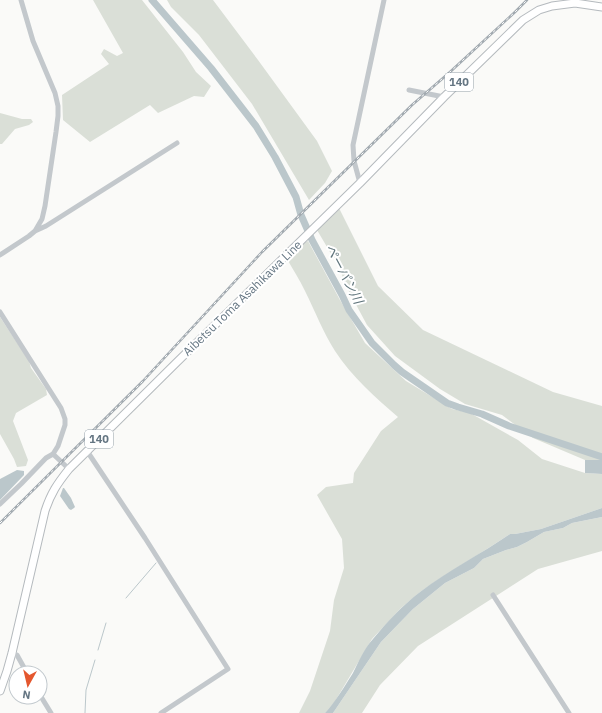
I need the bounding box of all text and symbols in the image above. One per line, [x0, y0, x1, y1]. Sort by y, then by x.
road number: 140 [445, 73, 473, 91]
street label: Aibetsu Toma Asahikawa Line [179, 237, 305, 359]
water label: ペーパン川 [321, 241, 368, 309]
road number: 140 [85, 430, 113, 448]
north arrow [8, 665, 48, 705]
text: N [22, 687, 32, 702]

